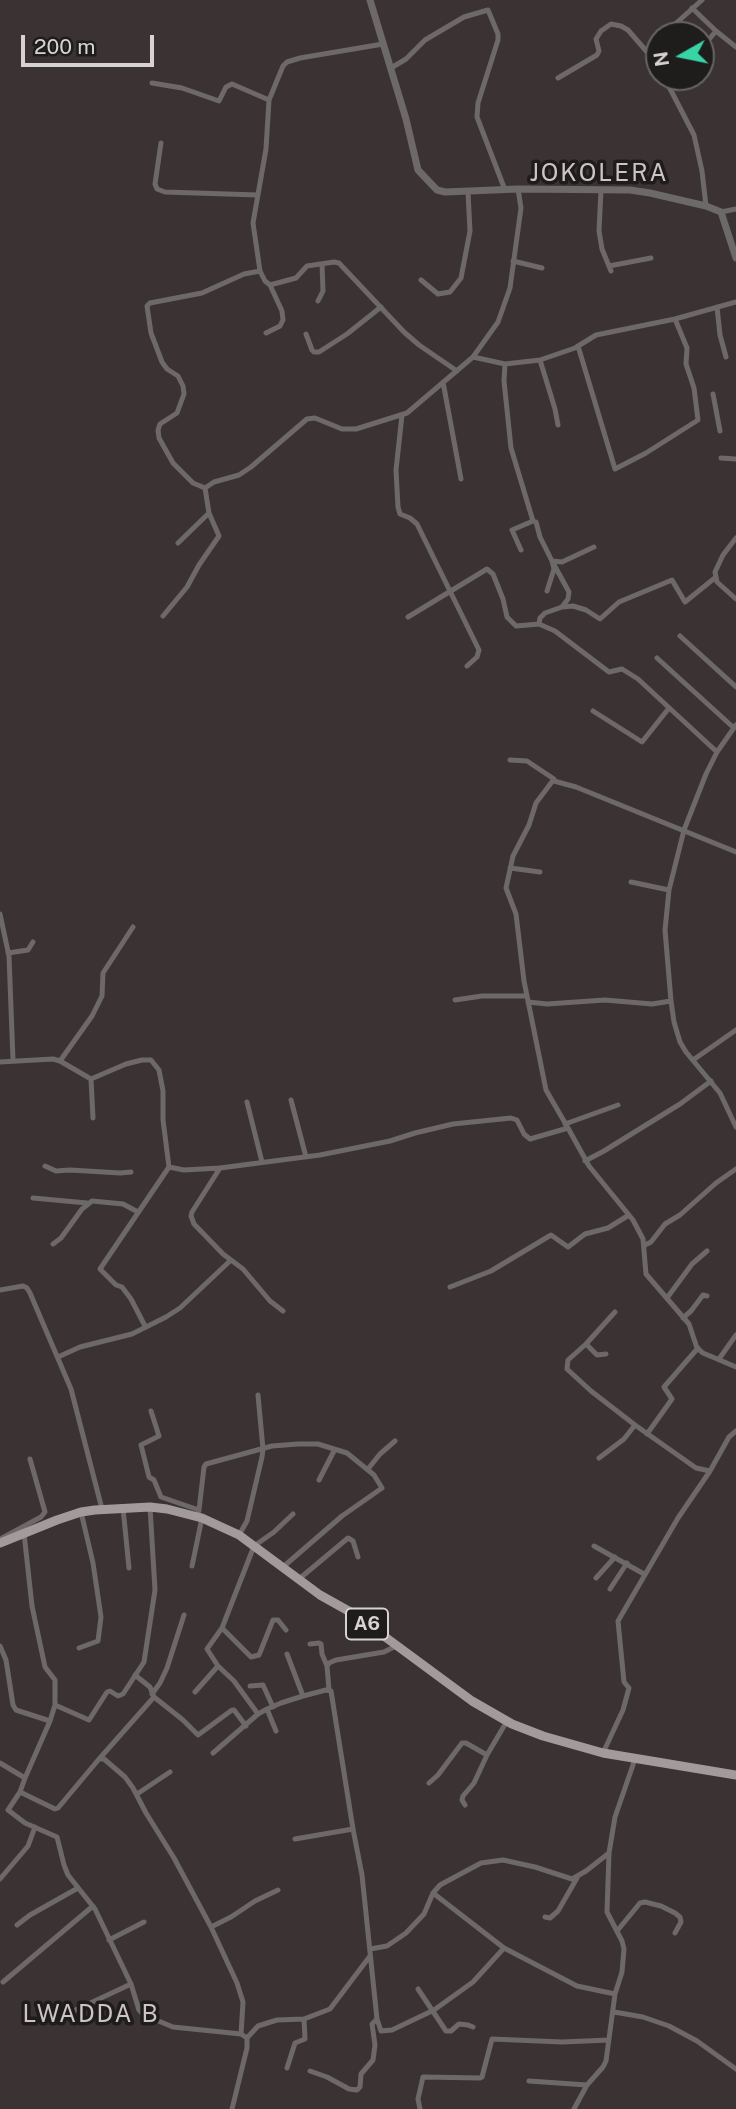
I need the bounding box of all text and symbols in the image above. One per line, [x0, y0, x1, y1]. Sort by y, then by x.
scale bar [24, 21, 158, 65]
north arrow [645, 21, 715, 91]
text: 200 m [34, 34, 95, 59]
text: N [649, 50, 673, 68]
district label: JOKOLERA [530, 160, 668, 188]
road number: A6 [346, 1608, 388, 1640]
district label: LWADDA B [23, 2001, 159, 2029]

